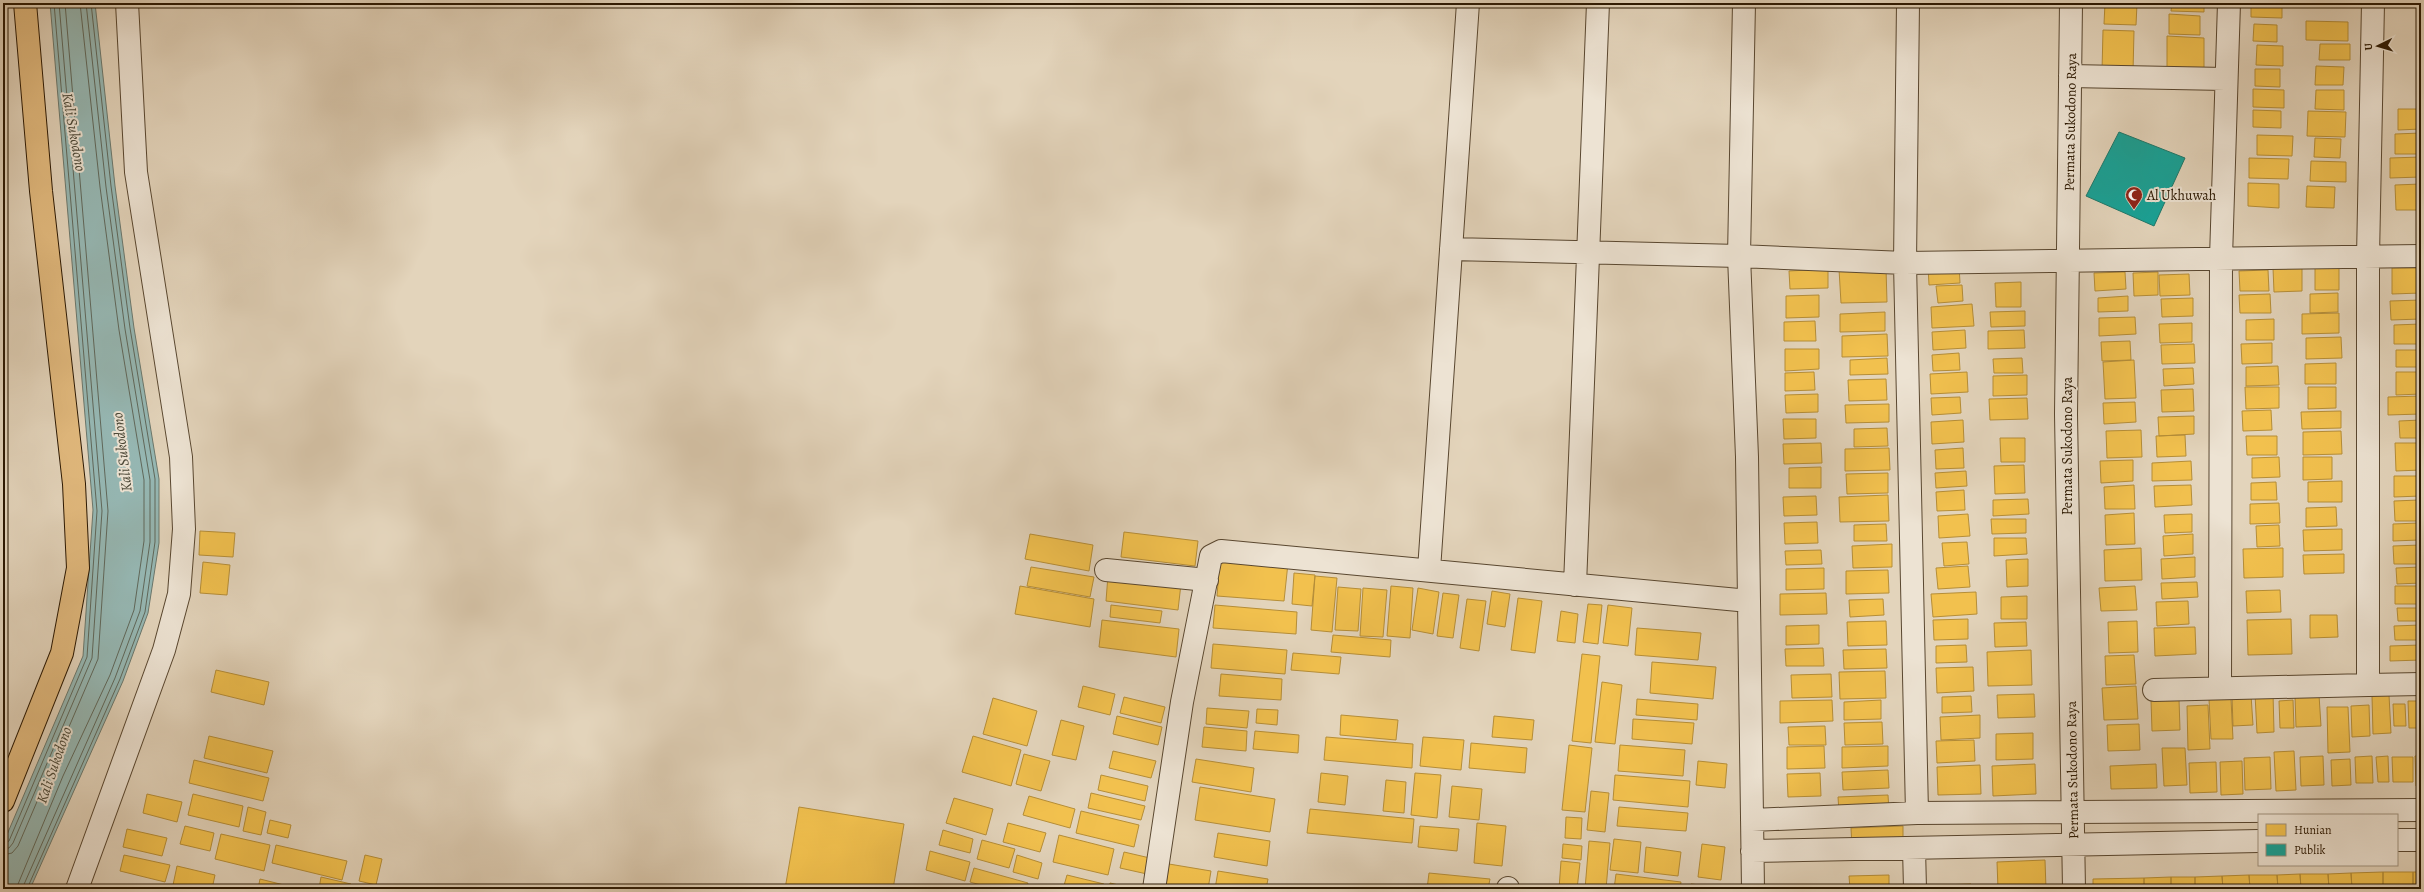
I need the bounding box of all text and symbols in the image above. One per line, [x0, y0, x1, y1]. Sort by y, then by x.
north arrow [2358, 26, 2398, 66]
text: U [2361, 42, 2376, 51]
street label: Permata Sukodono Raya [2060, 52, 2081, 191]
water label: Kali Sukodono [57, 91, 91, 173]
mosque icon: Al Ukhuwah [2124, 185, 2144, 210]
place label: Al Ukhuwah [2146, 186, 2217, 205]
street label: Permata Sukodono Raya [2058, 376, 2077, 515]
water label: Kali Sukodono [107, 411, 137, 493]
street label: Permata Sukodono Raya [2062, 700, 2083, 839]
water label: Kali Sukodono [32, 724, 76, 806]
legend [2258, 814, 2398, 866]
text: Hunian [2294, 822, 2332, 838]
text: Publik [2294, 842, 2326, 858]

